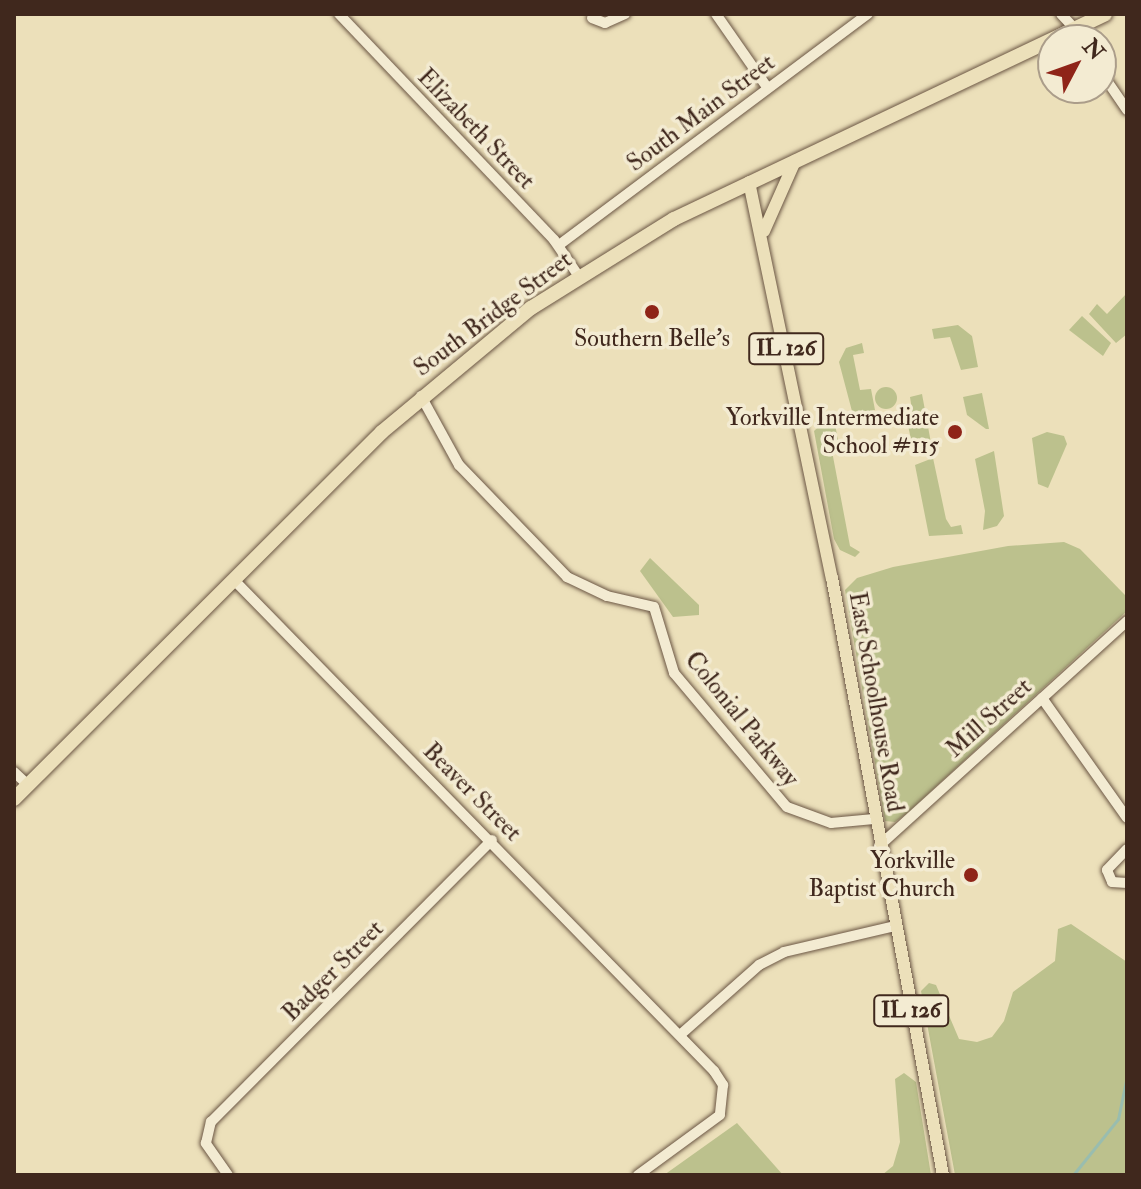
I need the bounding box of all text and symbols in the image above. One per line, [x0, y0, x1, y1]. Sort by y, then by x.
north arrow [1037, 24, 1117, 104]
text: N [1077, 33, 1111, 66]
street label: South Main Street [622, 48, 780, 178]
street label: Elizabeth Street [411, 63, 541, 195]
street label: South Bridge Street [408, 245, 578, 383]
marker: Southern Belle's [643, 303, 661, 321]
place label: Southern Belle's [574, 325, 730, 353]
road number: IL 126 [748, 331, 824, 367]
place label: Yorkville Intermediate School #115 [726, 404, 939, 460]
marker: Yorkville Intermediate School #115 [946, 423, 964, 441]
street label: East Schoolhouse Road [842, 590, 910, 814]
street label: Colonial Parkway [679, 646, 805, 792]
street label: Mill Street [940, 672, 1038, 764]
street label: Beaver Street [417, 737, 527, 847]
place label: Yorkville Baptist Church [809, 847, 955, 903]
marker: Yorkville Baptist Church [962, 866, 980, 884]
street label: Badger Street [276, 914, 390, 1028]
road number: IL 126 [873, 993, 949, 1029]

